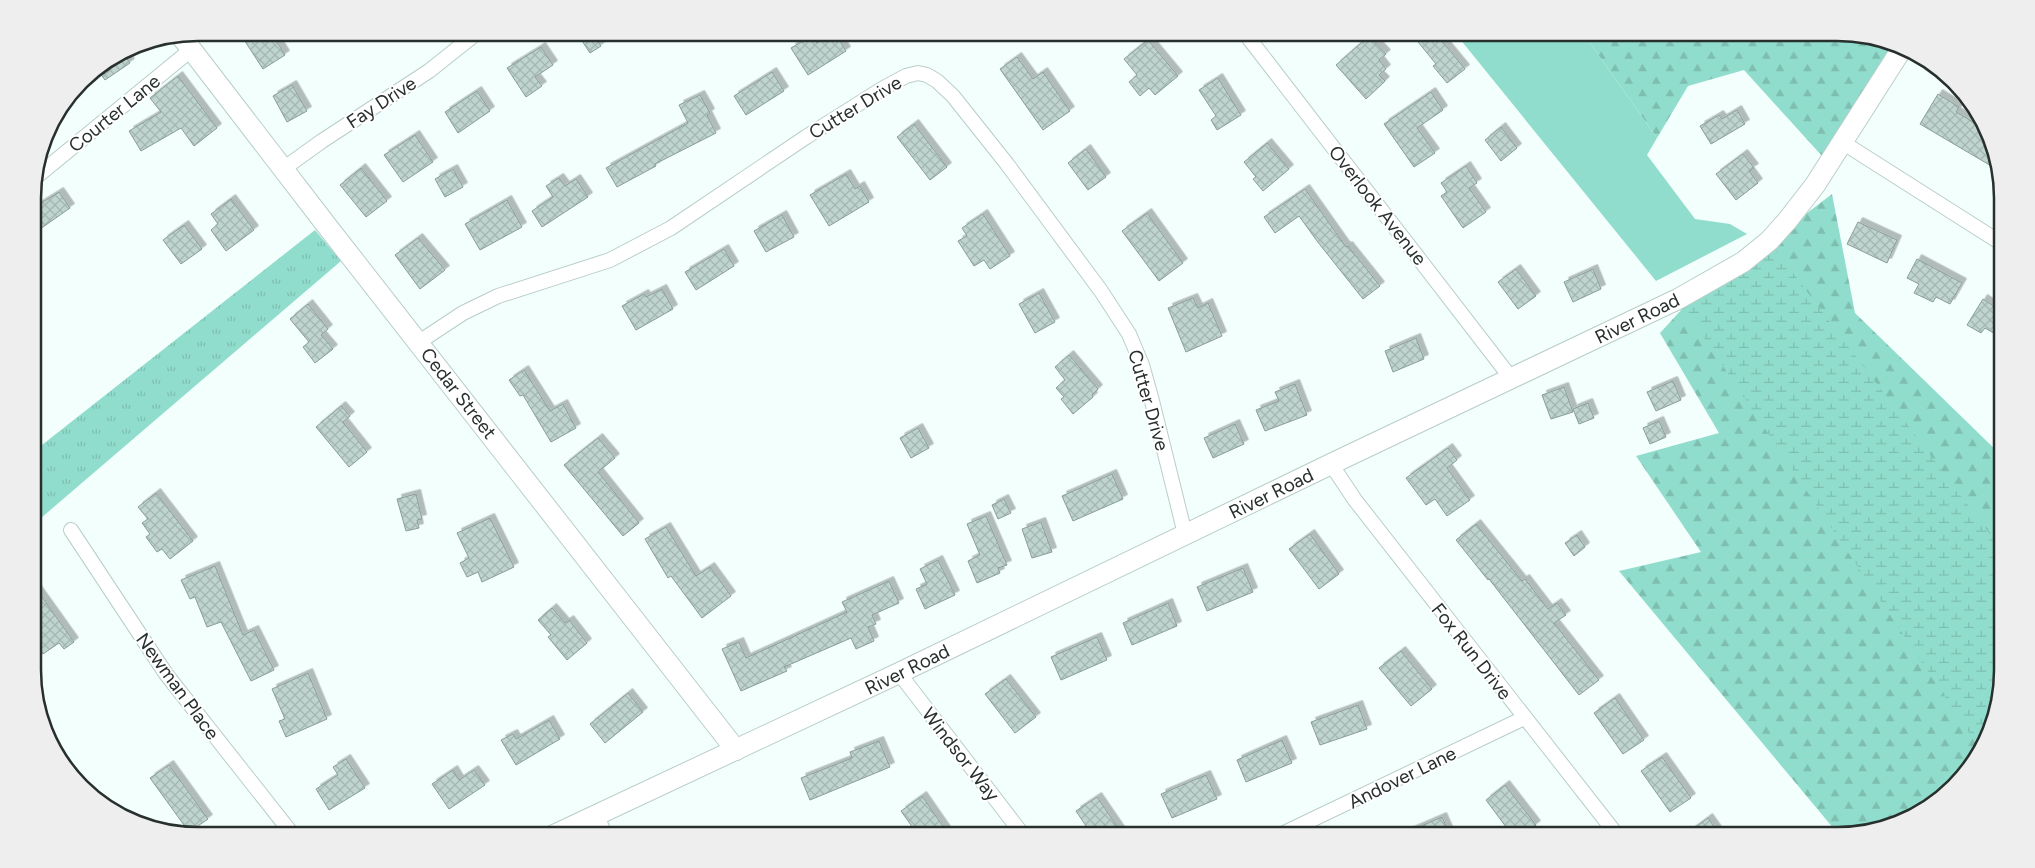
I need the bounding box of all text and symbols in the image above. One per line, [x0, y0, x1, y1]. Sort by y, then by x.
street label: Courter Lane [64, 70, 165, 157]
street label: Fay Drive [342, 71, 420, 133]
street label: Cutter Drive [805, 71, 906, 144]
street label: Overlook Avenue [1324, 141, 1431, 270]
street label: River Road [1591, 288, 1683, 349]
street label: Cedar Street [416, 343, 501, 443]
street label: Cutter Drive [1123, 347, 1174, 453]
street label: River Road [1225, 463, 1317, 524]
street label: Fox Run Drive [1427, 598, 1517, 704]
street label: Newman Place [131, 628, 224, 744]
street label: River Road [861, 639, 953, 700]
street label: Windsor Way [917, 703, 1004, 806]
street label: Andover Lane [1345, 741, 1460, 813]

